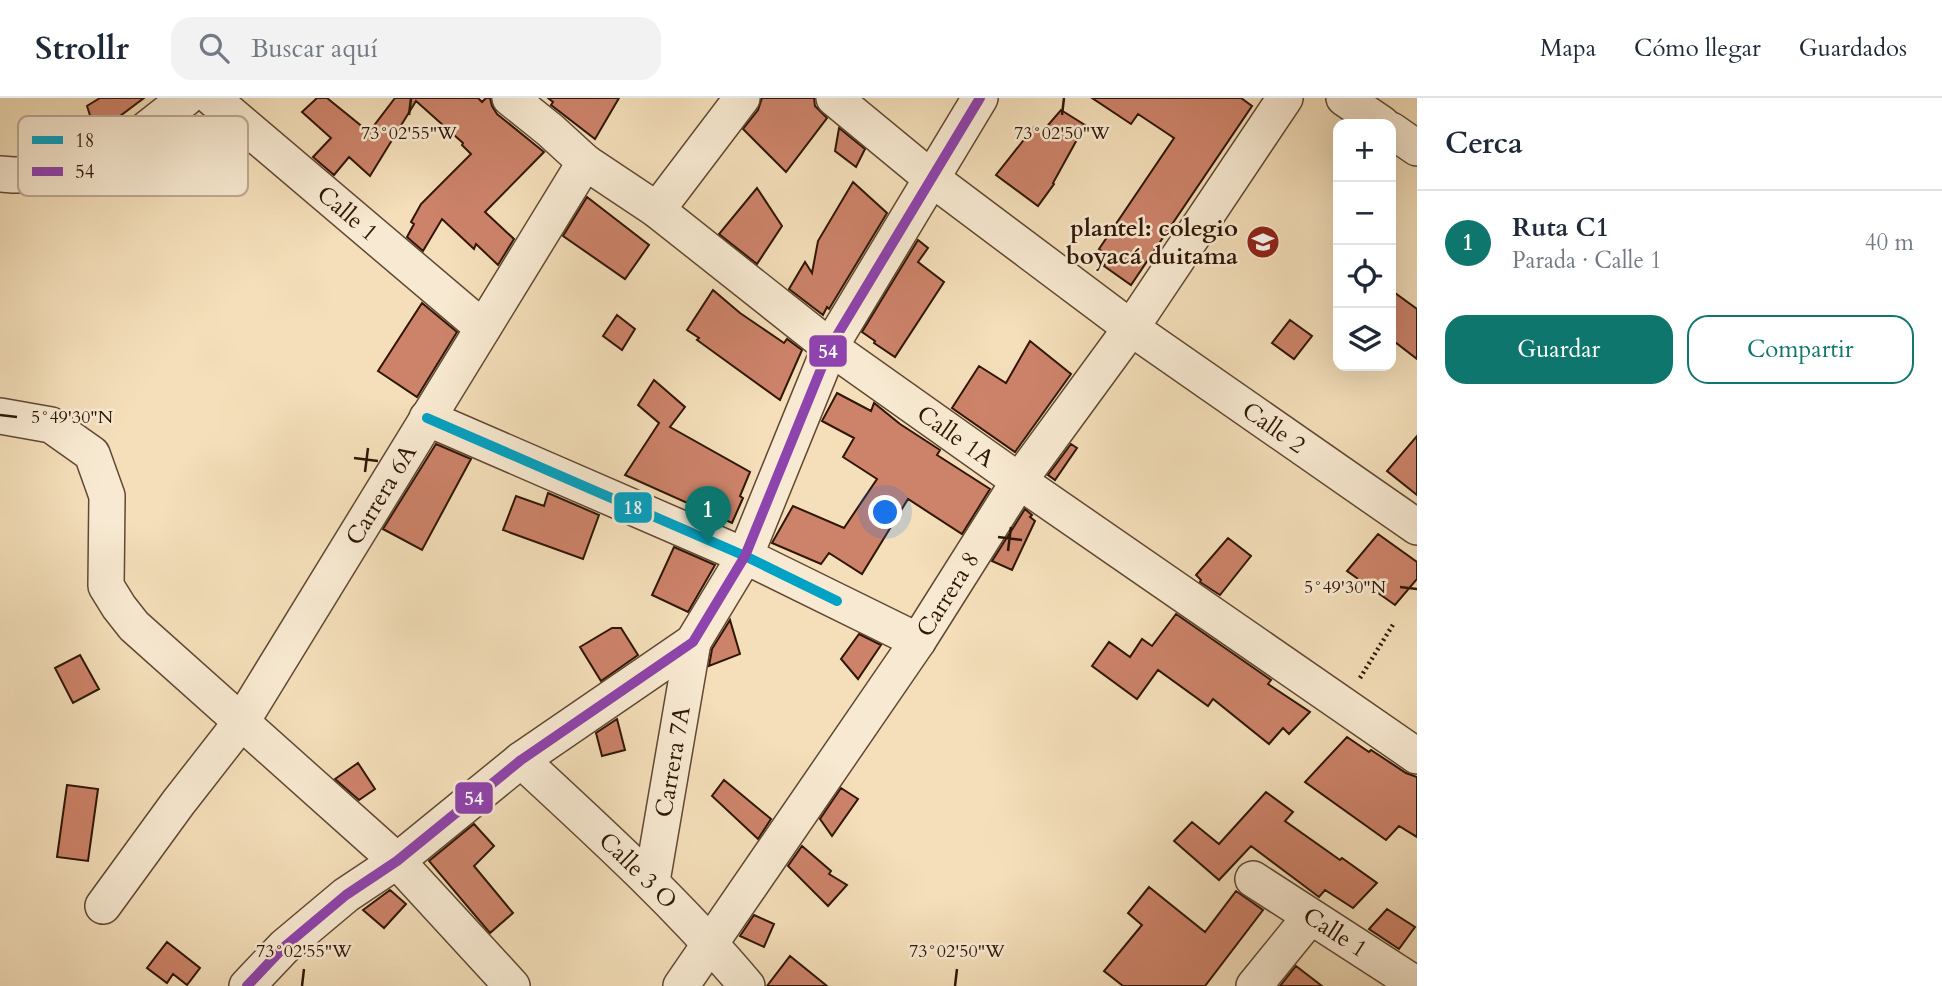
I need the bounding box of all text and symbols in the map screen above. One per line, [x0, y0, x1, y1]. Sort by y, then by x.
search box [171, 17, 661, 80]
text: Strollr [35, 26, 129, 71]
icon: search [195, 29, 233, 67]
text: Buscar aquí [251, 31, 378, 66]
text: Mapa [1540, 32, 1596, 65]
text: Cómo llegar [1634, 32, 1761, 65]
text: Guardados [1799, 32, 1907, 65]
legend [18, 116, 248, 196]
map controls [1333, 119, 1396, 371]
button: + [1333, 119, 1396, 182]
text: 73°02'55"W [361, 121, 457, 146]
text: 73°02'50"W [1014, 121, 1110, 146]
text: Cerca [1445, 123, 1523, 164]
text: 18 [75, 128, 94, 154]
text: 54 [75, 159, 95, 185]
street label: Calle 1 [310, 178, 385, 249]
button: − [1333, 182, 1396, 245]
text: Ruta C1 [1512, 210, 1609, 245]
place label: plantel: colegio boyacá duitama [1066, 212, 1238, 273]
school or university icon: plantel: colegio boyacá duitama [1244, 223, 1282, 261]
text: 1 [1462, 227, 1474, 258]
text: 40 m [1865, 227, 1914, 258]
button: locate [1333, 245, 1396, 308]
text: Parada · Calle 1 [1512, 245, 1662, 276]
button: layers [1333, 308, 1396, 371]
button: Guardar [1445, 315, 1673, 384]
button: Compartir [1687, 315, 1914, 384]
line badge: 54 [808, 334, 848, 368]
text: 54 [818, 339, 838, 365]
street label: Calle 2 [1235, 394, 1312, 462]
street label: Calle 1A [910, 398, 1002, 476]
text: 5°49'30"N [31, 405, 114, 430]
street label: Carrera 6A [338, 438, 425, 551]
pin: 1 [685, 486, 731, 544]
line badge: 18 [613, 491, 653, 524]
text: 18 [623, 495, 643, 521]
your location [868, 495, 902, 529]
street label: Carrera 8 [909, 545, 987, 643]
text: 5°49'30"N [1304, 575, 1387, 600]
street label: Carrera 7A [647, 703, 699, 820]
line badge: 54 [454, 781, 494, 815]
text: 54 [464, 786, 484, 812]
street label: Calle 3 O [591, 825, 684, 917]
street label: Calle 1 [1296, 900, 1374, 966]
text: 73°02'55"W [256, 939, 352, 964]
text: 73°02'50"W [909, 939, 1005, 964]

